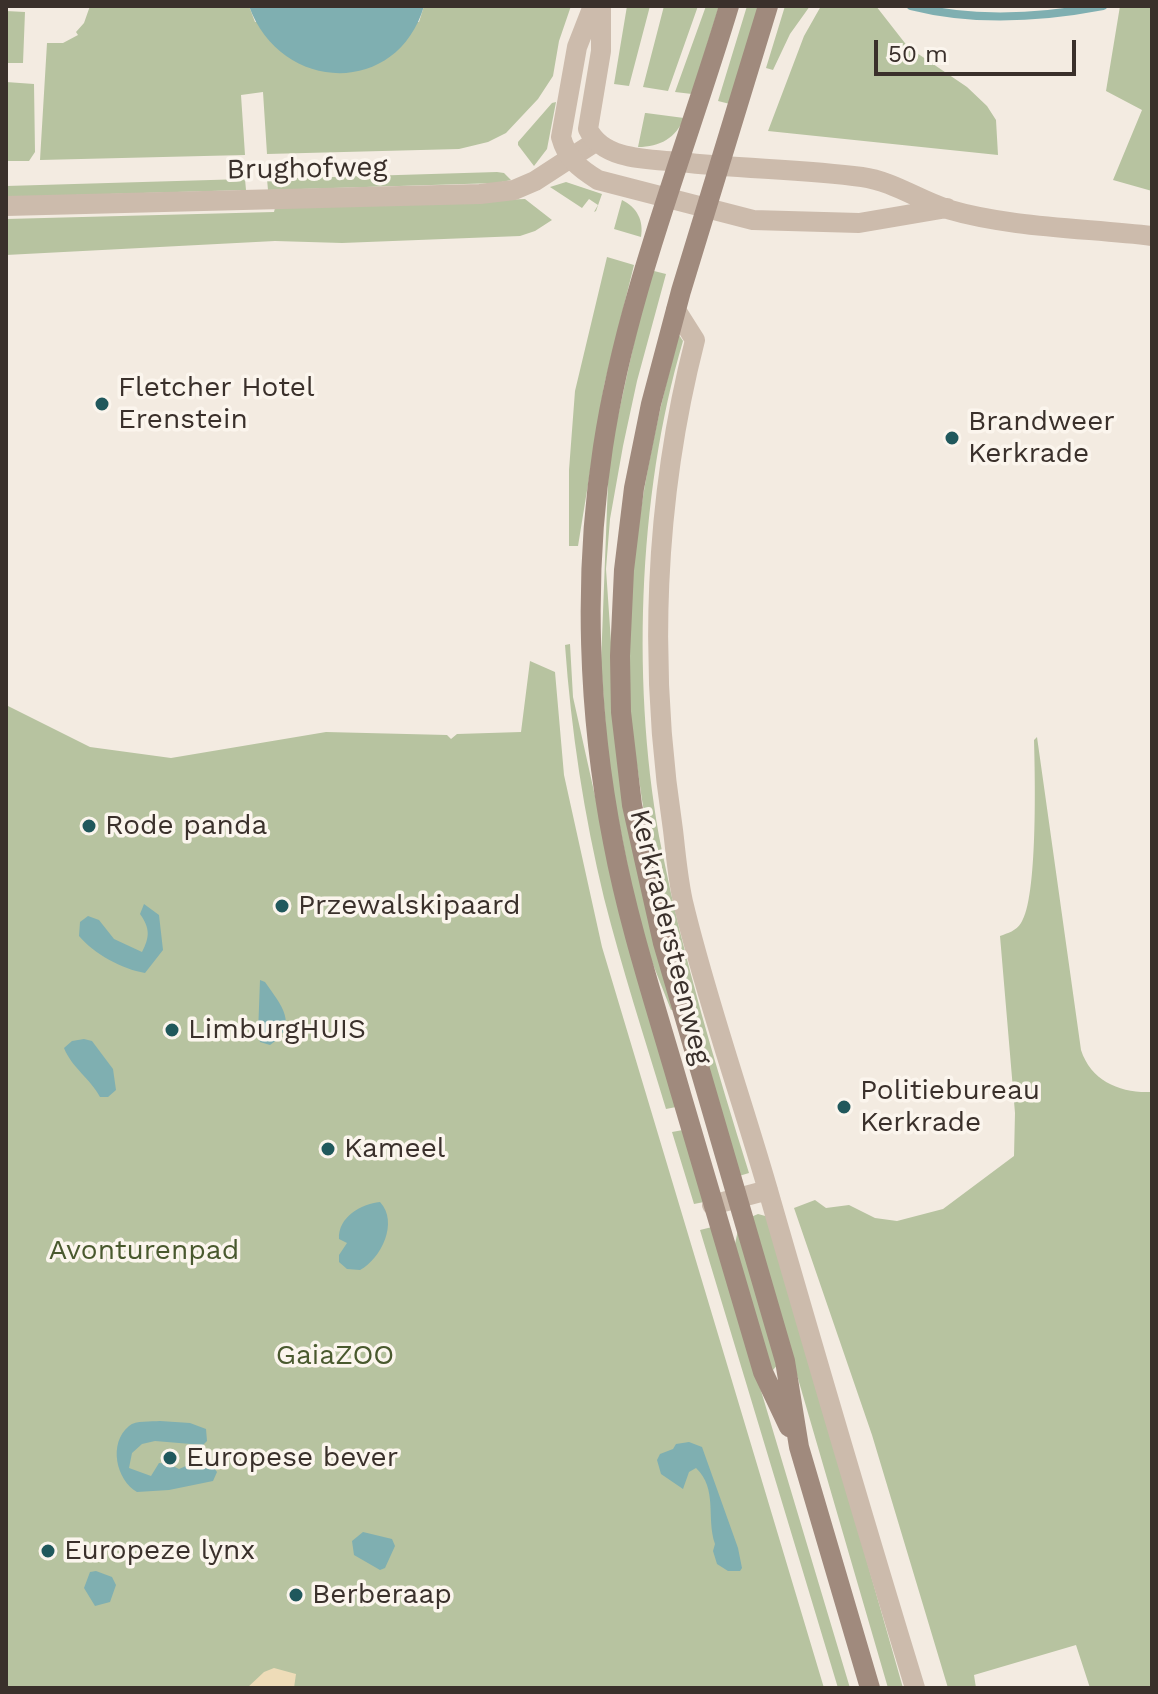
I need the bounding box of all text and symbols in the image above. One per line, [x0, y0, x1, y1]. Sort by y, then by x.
scale bar [878, 24, 1080, 74]
text: 50 m [888, 40, 948, 68]
street label: Brughofweg [226, 151, 388, 187]
place label: Fletcher Hotel Erenstein [118, 371, 315, 437]
marker: Fletcher Hotel Erenstein [93, 395, 111, 413]
place label: Brandweer Kerkrade [968, 405, 1115, 471]
marker: Brandweer Kerkrade [943, 429, 961, 447]
street label: Kerkradersteenweg [622, 806, 718, 1068]
place label: Rode panda [105, 809, 267, 843]
marker: Rode panda [80, 817, 98, 835]
place label: Przewalskipaard [298, 889, 520, 923]
marker: Przewalskipaard [273, 897, 291, 915]
place label: LimburgHUIS [188, 1013, 366, 1047]
marker: LimburgHUIS [163, 1021, 181, 1039]
place label: Politiebureau Kerkrade [860, 1074, 1040, 1140]
marker: Politiebureau Kerkrade [835, 1098, 853, 1116]
place label: Kameel [344, 1132, 445, 1166]
marker: Kameel [319, 1140, 337, 1158]
park label: Avonturenpad [49, 1234, 239, 1268]
park label: GaiaZOO [276, 1339, 394, 1373]
place label: Europese bever [186, 1441, 398, 1475]
marker: Europese bever [161, 1449, 179, 1467]
place label: Europeze lynx [64, 1534, 255, 1568]
marker: Europeze lynx [39, 1542, 57, 1560]
place label: Berberaap [312, 1578, 452, 1612]
marker: Berberaap [287, 1586, 305, 1604]

